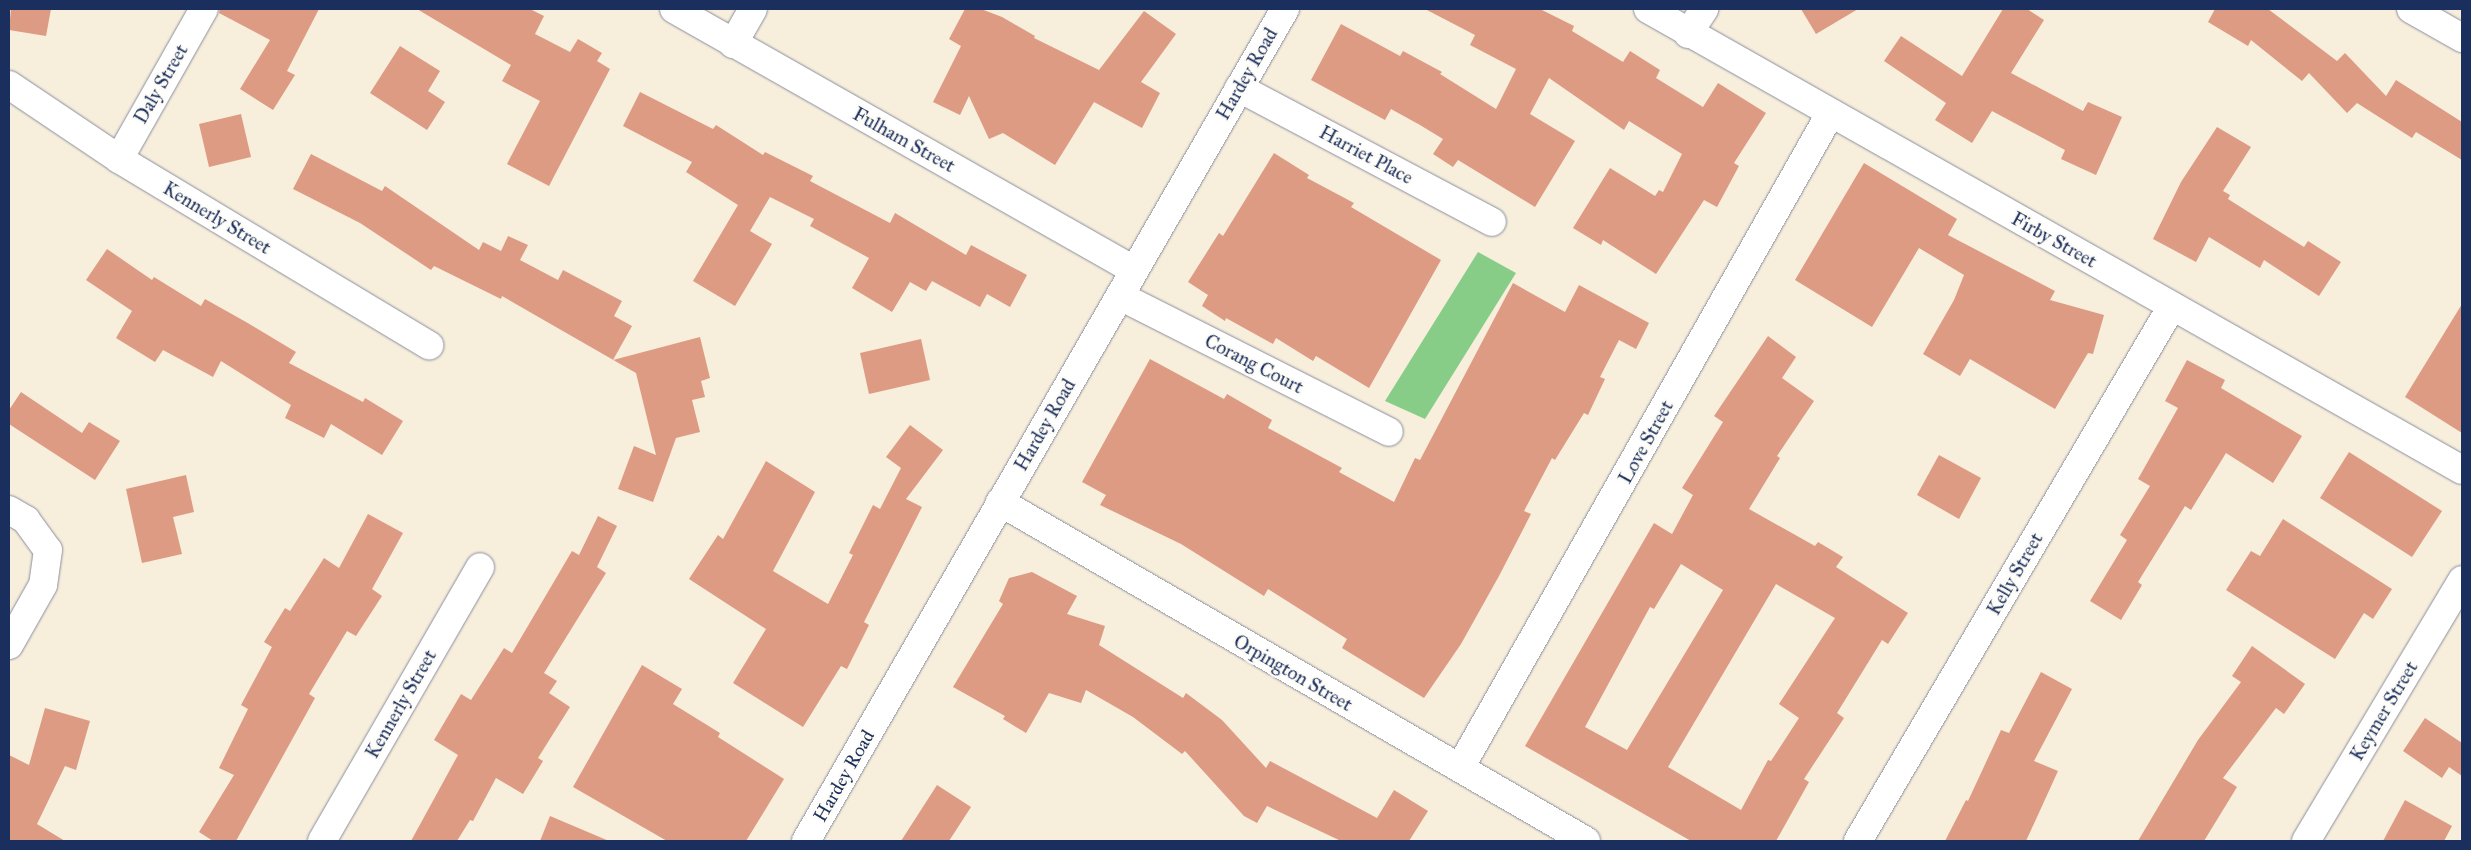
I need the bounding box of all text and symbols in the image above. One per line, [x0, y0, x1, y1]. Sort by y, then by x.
street label: Hardey Road [1212, 24, 1282, 124]
street label: Daly Street [129, 40, 193, 128]
street label: Fulham Street [849, 103, 959, 177]
street label: Harriet Place [1315, 121, 1417, 189]
street label: Kennerly Street [159, 177, 275, 259]
street label: Firby Street [2007, 207, 2101, 273]
street label: Corang Court [1201, 329, 1307, 399]
street label: Hardey Road [1010, 375, 1080, 475]
street label: Love Street [1614, 396, 1678, 488]
street label: Kelly Street [1982, 529, 2048, 619]
street label: Orpington Street [1229, 630, 1357, 716]
street label: Kennerly Street [361, 646, 441, 762]
street label: Keymer Street [2345, 657, 2423, 765]
street label: Hardey Road [809, 726, 879, 826]

